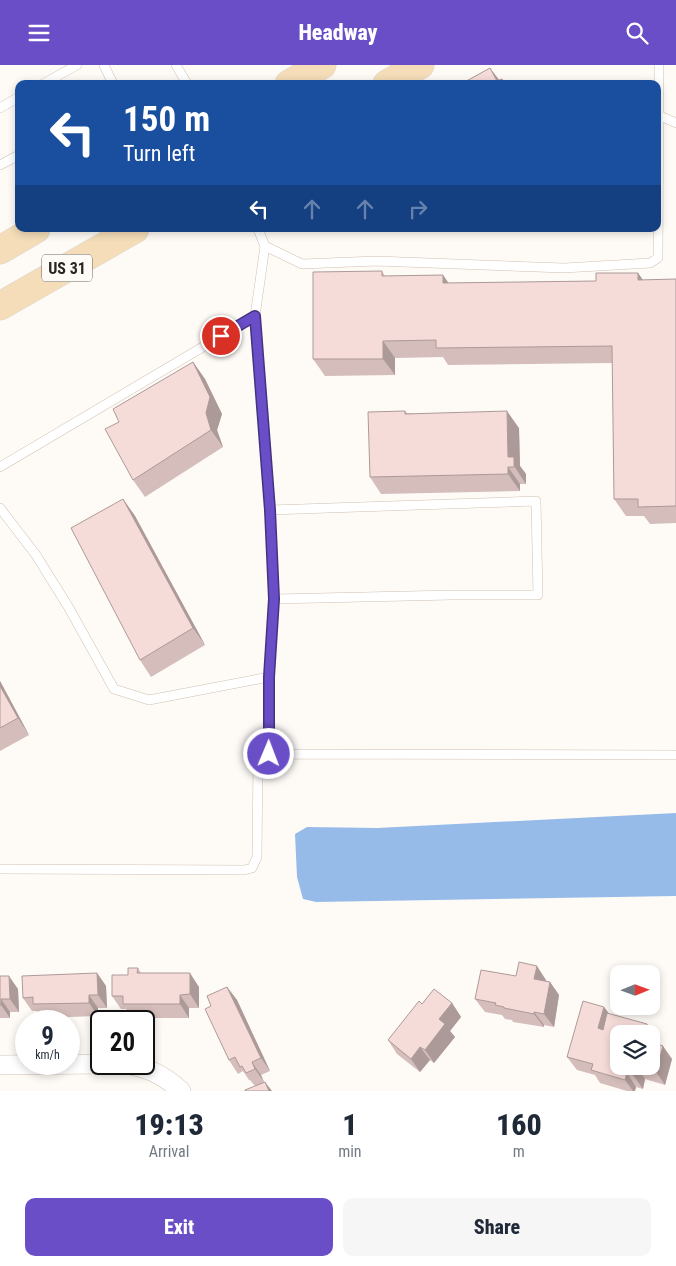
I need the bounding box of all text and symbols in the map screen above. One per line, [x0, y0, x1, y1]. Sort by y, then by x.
icon: menu [25, 19, 53, 47]
icon: search [623, 19, 651, 47]
text: Headway [298, 20, 378, 45]
text: 150 m [123, 99, 210, 140]
icon: left [40, 100, 105, 165]
text: Turn left [123, 141, 195, 166]
icon: left [245, 195, 273, 223]
icon: ahead [298, 195, 326, 223]
icon: ahead [351, 195, 379, 223]
icon: right [404, 195, 432, 223]
road number: US 31 [42, 255, 92, 282]
pin [200, 315, 242, 357]
icon: arrive [207, 322, 235, 350]
position arrow [242, 727, 294, 779]
north arrow [610, 965, 660, 1015]
map controls [610, 965, 660, 1075]
speed limit sign: 20 [90, 1010, 155, 1075]
text: 9 [41, 1022, 54, 1051]
button: layers [610, 1025, 660, 1075]
text: km/h [35, 1048, 60, 1062]
text: 19:13 [134, 1107, 204, 1142]
text: 1 [342, 1107, 357, 1142]
text: 160 [496, 1107, 542, 1142]
text: Arrival [149, 1142, 189, 1161]
text: min [338, 1142, 362, 1161]
text: m [513, 1142, 525, 1161]
button: Exit [25, 1198, 333, 1256]
button: Share [343, 1198, 651, 1256]

